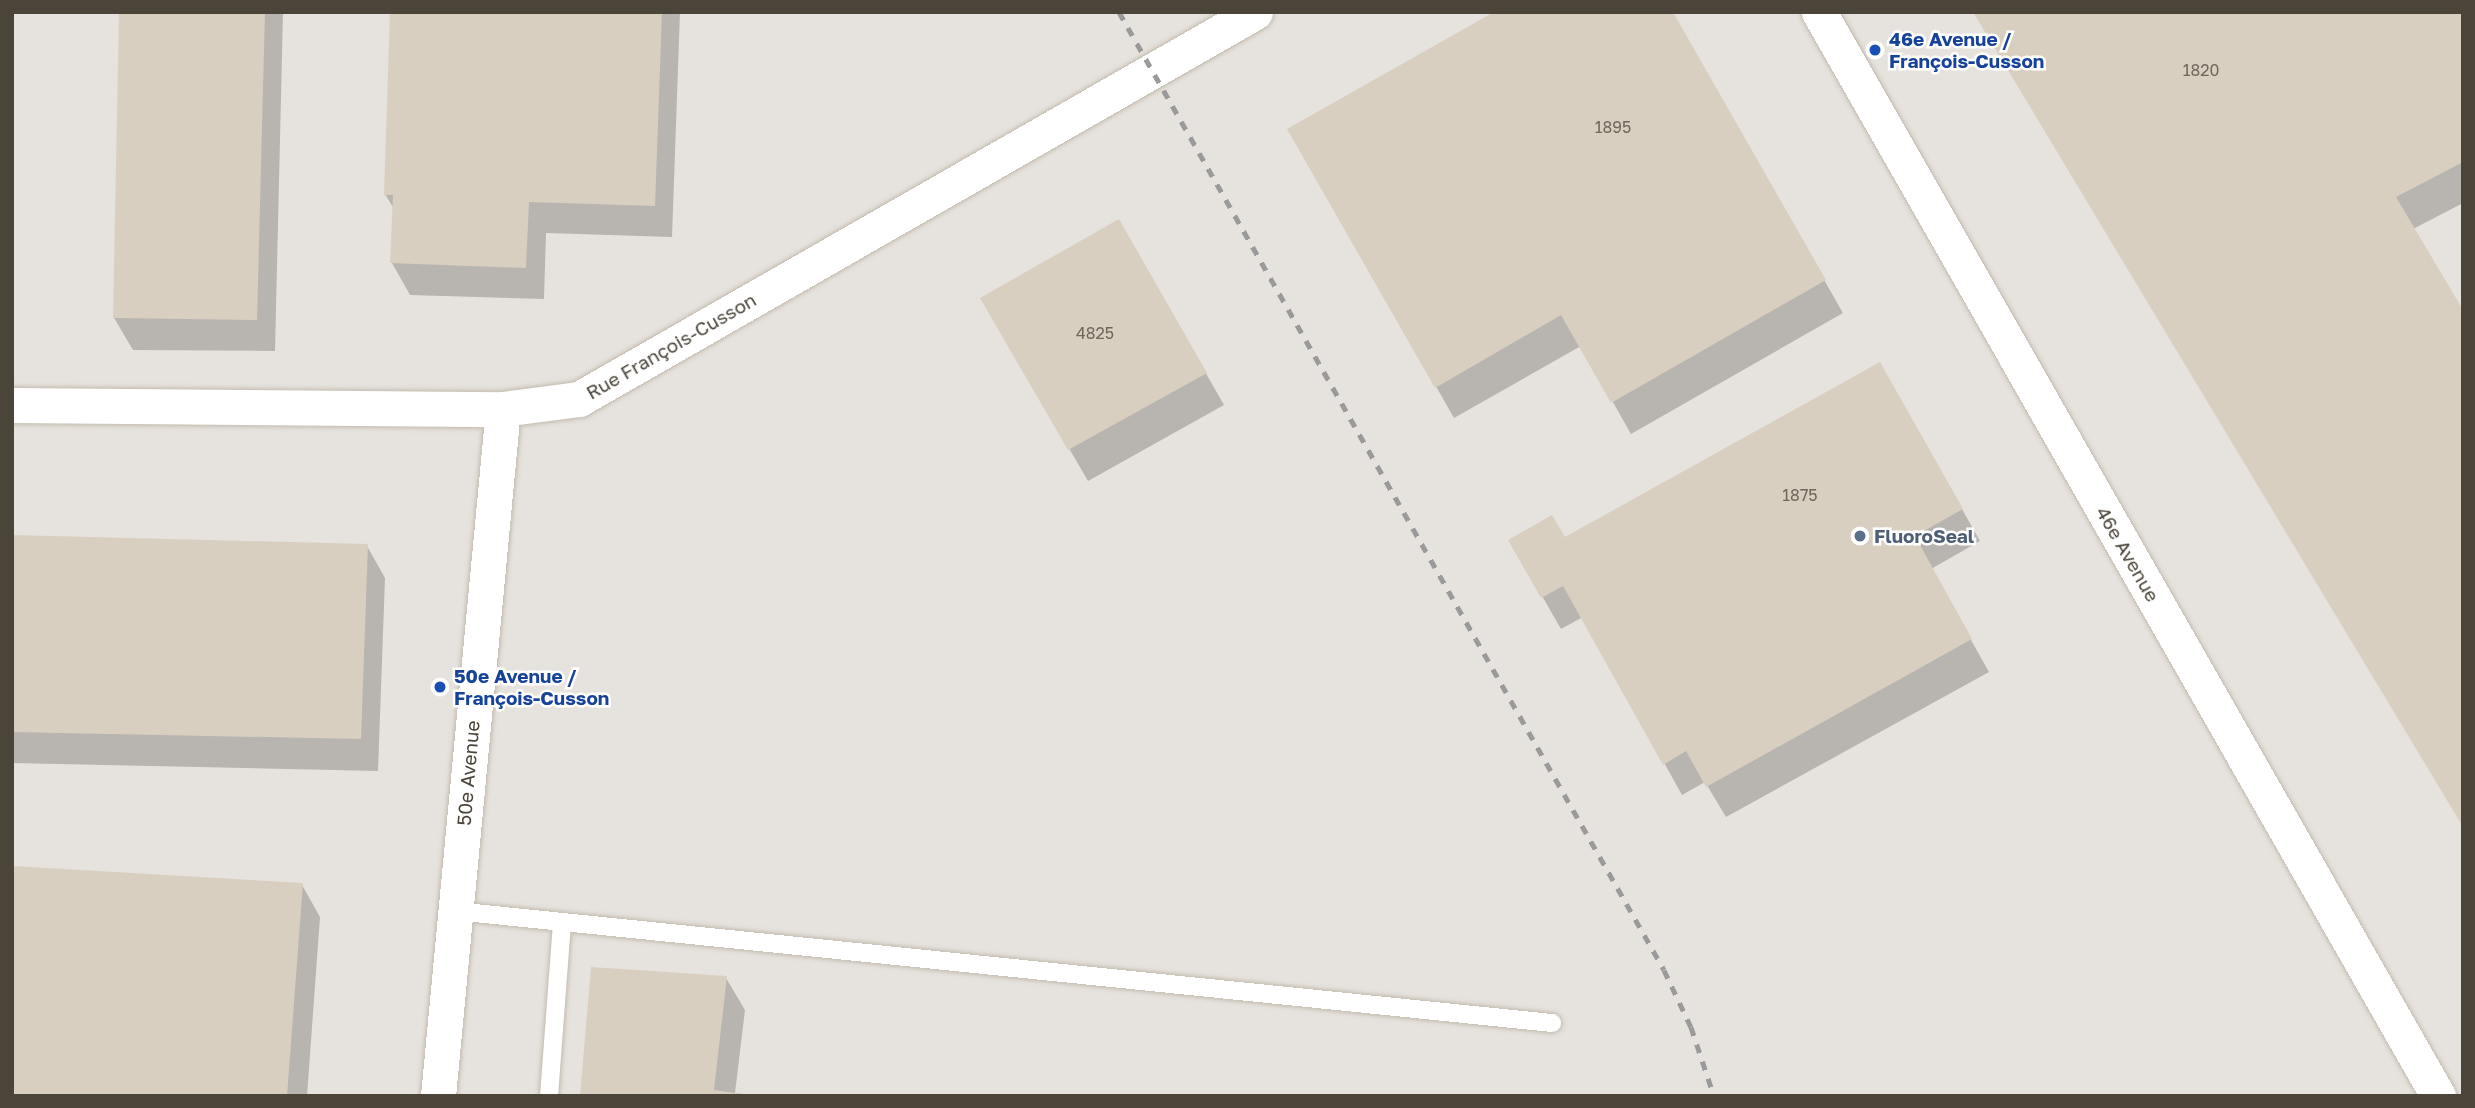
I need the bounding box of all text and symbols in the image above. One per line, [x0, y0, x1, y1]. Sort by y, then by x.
place label: 46e Avenue / François-Cusson [1889, 28, 2044, 72]
marker: 46e Avenue / François-Cusson [1867, 42, 1883, 58]
house number: 1820 [2183, 60, 2219, 80]
house number: 1895 [1595, 117, 1631, 137]
street label: Rue François-Cusson [582, 288, 760, 404]
house number: 4825 [1076, 323, 1114, 343]
house number: 1875 [1782, 485, 1818, 505]
street label: 46e Avenue [2092, 502, 2164, 606]
place label: FluoroSeal [1874, 525, 1974, 547]
marker: FluoroSeal [1852, 528, 1868, 544]
place label: 50e Avenue / François-Cusson [454, 665, 609, 709]
marker: 50e Avenue / François-Cusson [432, 679, 448, 695]
street label: 50e Avenue [452, 719, 484, 827]

